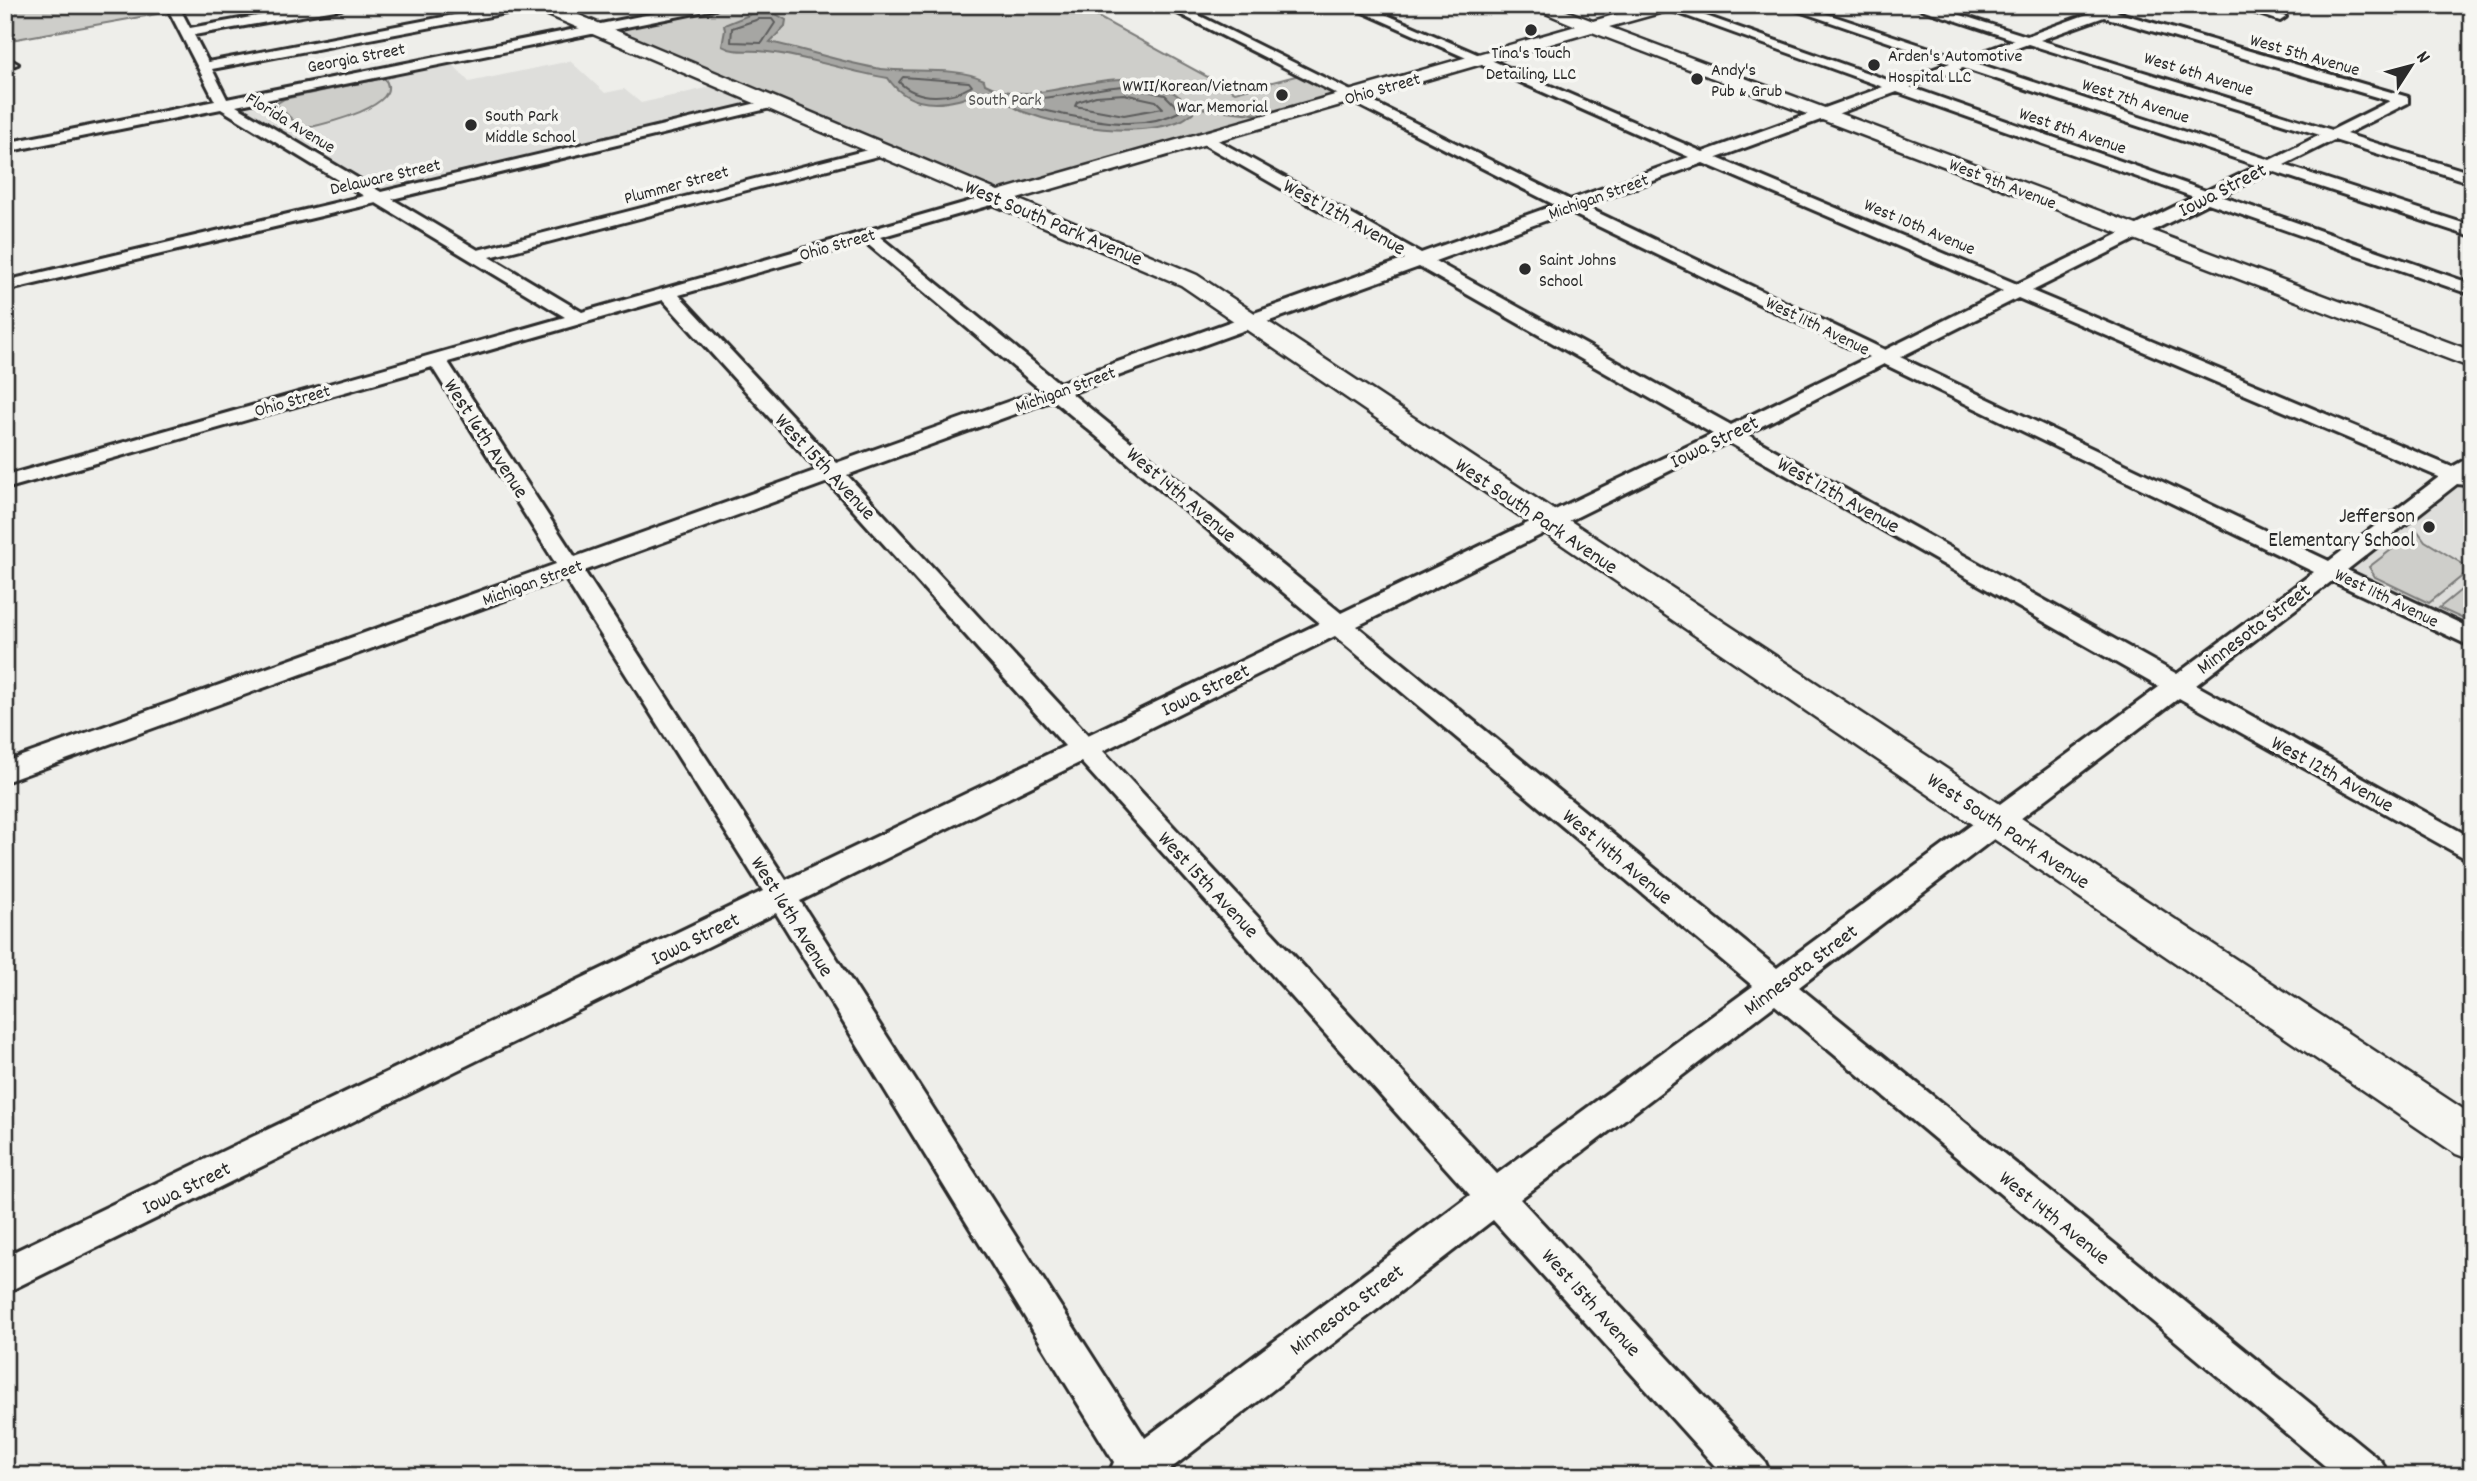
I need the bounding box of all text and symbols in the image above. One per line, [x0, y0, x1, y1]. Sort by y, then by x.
marker: Tina's Touch Detailing, LLC [1523, 22, 1539, 38]
street label: West 5th Avenue [2246, 29, 2362, 84]
north arrow [2376, 32, 2446, 102]
street label: Georgia Street [305, 38, 408, 81]
place label: Tina's Touch Detailing, LLC [1486, 42, 1576, 88]
place label: Arden's Automotive Hospital LLC [1888, 45, 2022, 91]
text: N [2408, 46, 2436, 70]
street label: West 6th Avenue [2140, 47, 2256, 104]
marker: Arden's Automotive Hospital LLC [1866, 57, 1882, 73]
place label: Andy's Pub & Grub [1711, 59, 1782, 105]
street label: Ohio Street [1342, 68, 1424, 113]
marker: Andy's Pub & Grub [1689, 71, 1705, 87]
street label: West 7th Avenue [2078, 73, 2192, 132]
place label: WWII/Korean/Vietnam War Memorial [1123, 75, 1269, 121]
marker: WWII/Korean/Vietnam War Memorial [1274, 87, 1290, 103]
street label: Florida Avenue [240, 88, 339, 161]
park label: South Park [968, 89, 1042, 114]
street label: West 8th Avenue [2015, 102, 2129, 162]
place label: South Park Middle School [485, 105, 576, 151]
marker: South Park Middle School [463, 117, 479, 133]
street label: West 9th Avenue [1945, 153, 2059, 217]
street label: Delaware Street [328, 154, 443, 203]
street label: Iowa Street [2174, 157, 2273, 227]
street label: Plummer Street [622, 160, 732, 212]
street label: Michigan Street [1545, 169, 1653, 228]
street label: West 12th Avenue [1277, 173, 1410, 265]
street label: West South Park Avenue [959, 174, 1146, 276]
street label: West 10th Avenue [1860, 194, 1979, 263]
street label: Ohio Street [797, 224, 879, 269]
place label: Saint Johns School [1539, 249, 1616, 295]
marker: Saint Johns School [1517, 261, 1533, 277]
street label: West 11th Avenue [1761, 291, 1873, 363]
street label: Michigan Street [1012, 362, 1120, 421]
street label: West 16th Avenue [435, 374, 534, 505]
street label: Ohio Street [252, 380, 334, 425]
street label: West 15th Avenue [766, 408, 881, 528]
street label: Iowa Street [1666, 409, 1765, 478]
street label: West 14th Avenue [1118, 441, 1242, 551]
street label: West 12th Avenue [1771, 451, 1904, 543]
street label: West South Park Avenue [1448, 452, 1623, 583]
place label: Jefferson Elementary School [2268, 503, 2415, 557]
marker: Jefferson Elementary School [2421, 519, 2437, 535]
street label: Michigan Street [479, 555, 587, 614]
street label: West 11th Avenue [2330, 563, 2442, 635]
street label: Minnesota Street [2191, 577, 2319, 683]
street label: Iowa Street [1157, 657, 1256, 726]
street label: West 12th Avenue [2265, 730, 2398, 822]
street label: West South Park Avenue [1920, 767, 2095, 898]
street label: West 14th Avenue [1554, 803, 1678, 913]
street label: West 15th Avenue [1149, 826, 1264, 946]
street label: West 16th Avenue [741, 851, 840, 984]
street label: Iowa Street [647, 906, 746, 975]
street label: Minnesota Street [1738, 918, 1866, 1024]
street label: Iowa Street [138, 1155, 237, 1224]
street label: West 14th Avenue [1991, 1165, 2115, 1274]
street label: West 15th Avenue [1533, 1243, 1647, 1365]
street label: Minnesota Street [1284, 1258, 1412, 1364]

